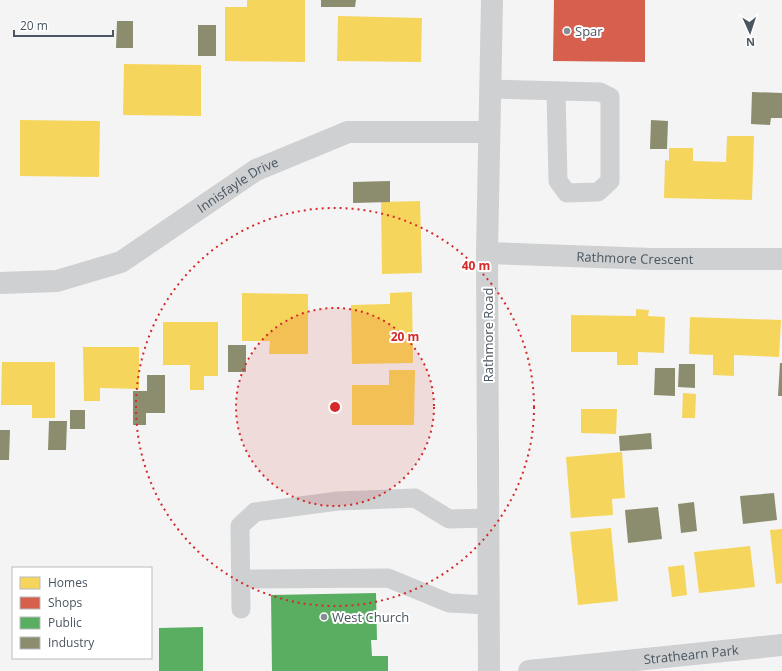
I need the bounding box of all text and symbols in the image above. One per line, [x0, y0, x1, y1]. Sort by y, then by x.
scale bar [14, 12, 113, 38]
north arrow [730, 12, 770, 52]
text: 20 m [20, 17, 48, 34]
place label: Spar [575, 22, 603, 40]
marker: Spar [562, 26, 572, 36]
text: N [746, 35, 755, 50]
street label: Innisfayle Drive [193, 153, 281, 217]
street label: Rathmore Crescent [576, 247, 694, 268]
text: 40 m [462, 257, 490, 274]
street label: Rathmore Road [479, 288, 497, 382]
text: 20 m [391, 328, 419, 345]
centre of rings [328, 400, 342, 414]
legend [12, 567, 152, 659]
text: Homes [48, 574, 88, 591]
text: Shops [48, 594, 83, 611]
place label: West Church [332, 608, 409, 626]
marker: West Church [319, 612, 329, 622]
text: Public [48, 614, 82, 631]
text: Industry [48, 634, 95, 651]
street label: Strathearn Park [643, 640, 740, 668]

